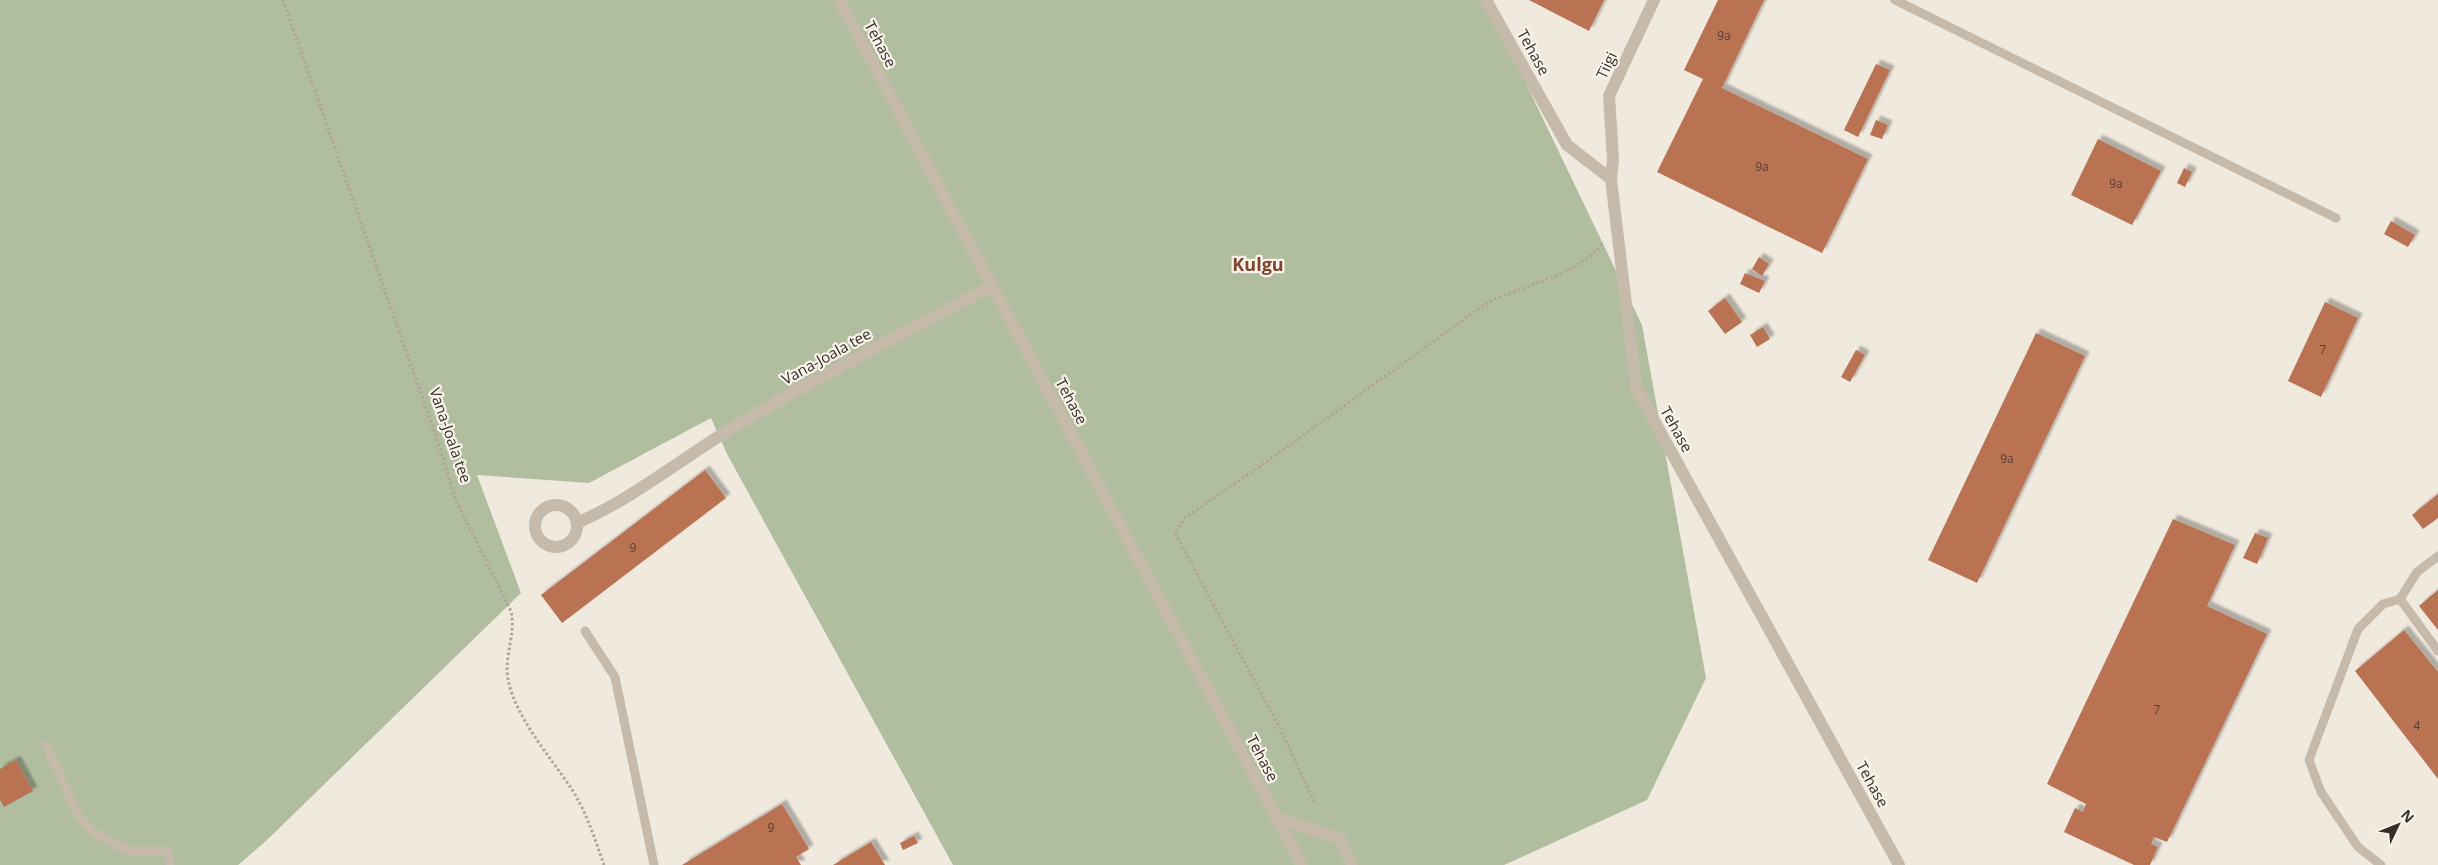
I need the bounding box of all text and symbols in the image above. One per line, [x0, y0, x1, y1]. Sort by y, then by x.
street label: Tehase [860, 17, 902, 71]
street label: Tehase [1513, 25, 1555, 79]
house number: 9a [1717, 27, 1731, 44]
street label: Tiigi [1591, 48, 1621, 82]
house number: 9a [1755, 158, 1769, 175]
house number: 9a [2109, 175, 2123, 192]
district label: Kulgu [1232, 252, 1284, 276]
street label: Vana-Joala tee [778, 323, 874, 389]
house number: 7 [2320, 341, 2327, 358]
street label: Tehase [1051, 374, 1093, 428]
street label: Vana-Joala tee [425, 385, 477, 485]
street label: Tehase [1656, 402, 1698, 456]
house number: 9a [2000, 450, 2014, 467]
house number: 9 [630, 539, 637, 556]
house number: 7 [2154, 701, 2161, 718]
house number: 4 [2414, 717, 2421, 734]
street label: Tehase [1242, 731, 1284, 785]
street label: Tehase [1852, 757, 1894, 811]
north arrow [2373, 800, 2423, 850]
text: N [2397, 805, 2419, 826]
house number: 9 [768, 819, 775, 836]

